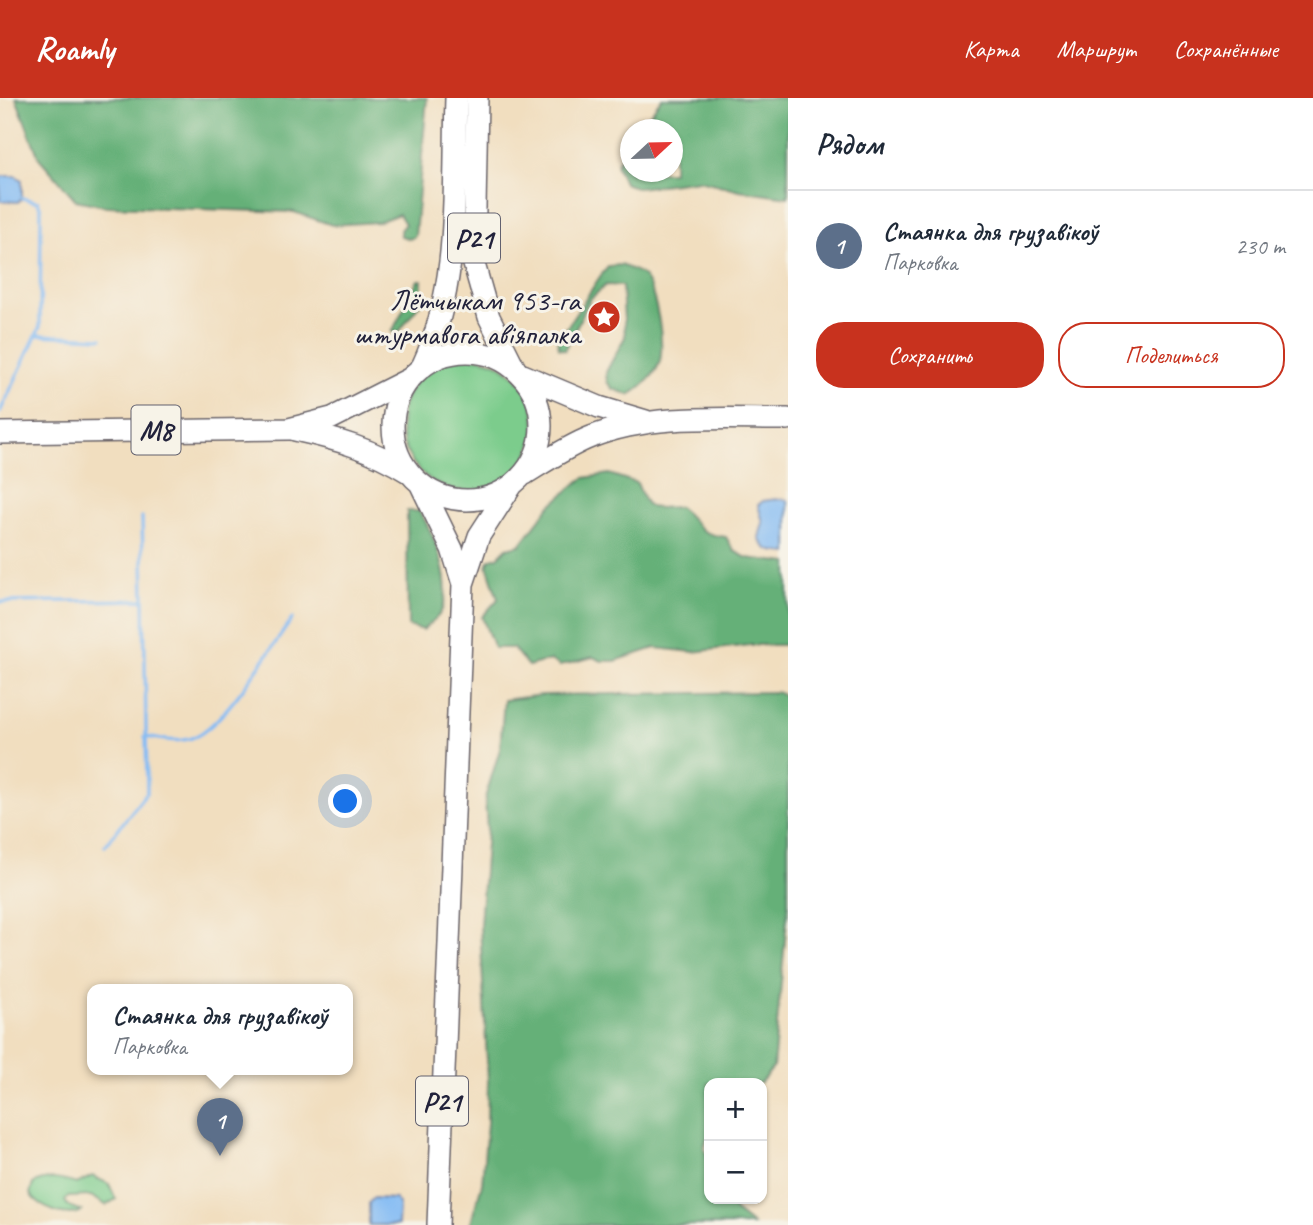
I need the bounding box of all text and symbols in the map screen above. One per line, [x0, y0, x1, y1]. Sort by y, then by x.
text: Roamly [35, 28, 114, 70]
text: Карта [964, 34, 1019, 64]
text: Маршрут [1057, 34, 1136, 64]
text: Сохранённые [1174, 34, 1278, 64]
north arrow [620, 119, 683, 182]
text: Рядом [816, 125, 883, 163]
road number: Р21 [448, 214, 500, 262]
text: Стаянка для грузавікоў [883, 215, 1098, 248]
text: 1 [834, 232, 844, 261]
text: 230 m [1236, 232, 1285, 261]
text: Парковка [883, 248, 957, 277]
place label: Лётчыкам 953-га штурмавога авіяпалка [354, 281, 583, 353]
place icon: Лётчыкам 953-га штурмавога авіяпалка [585, 298, 623, 336]
button: Сохранить [816, 322, 1044, 388]
button: Поделиться [1058, 322, 1285, 388]
road number: М8 [132, 406, 180, 454]
your location [328, 784, 362, 818]
popup [87, 984, 353, 1075]
text: Стаянка для грузавікоў [113, 999, 327, 1032]
text: Парковка [113, 1032, 187, 1061]
road number: Р21 [416, 1076, 468, 1126]
map controls [704, 1078, 767, 1204]
button: + [704, 1078, 767, 1141]
pin: 1 [197, 1098, 243, 1156]
button: − [704, 1141, 767, 1204]

